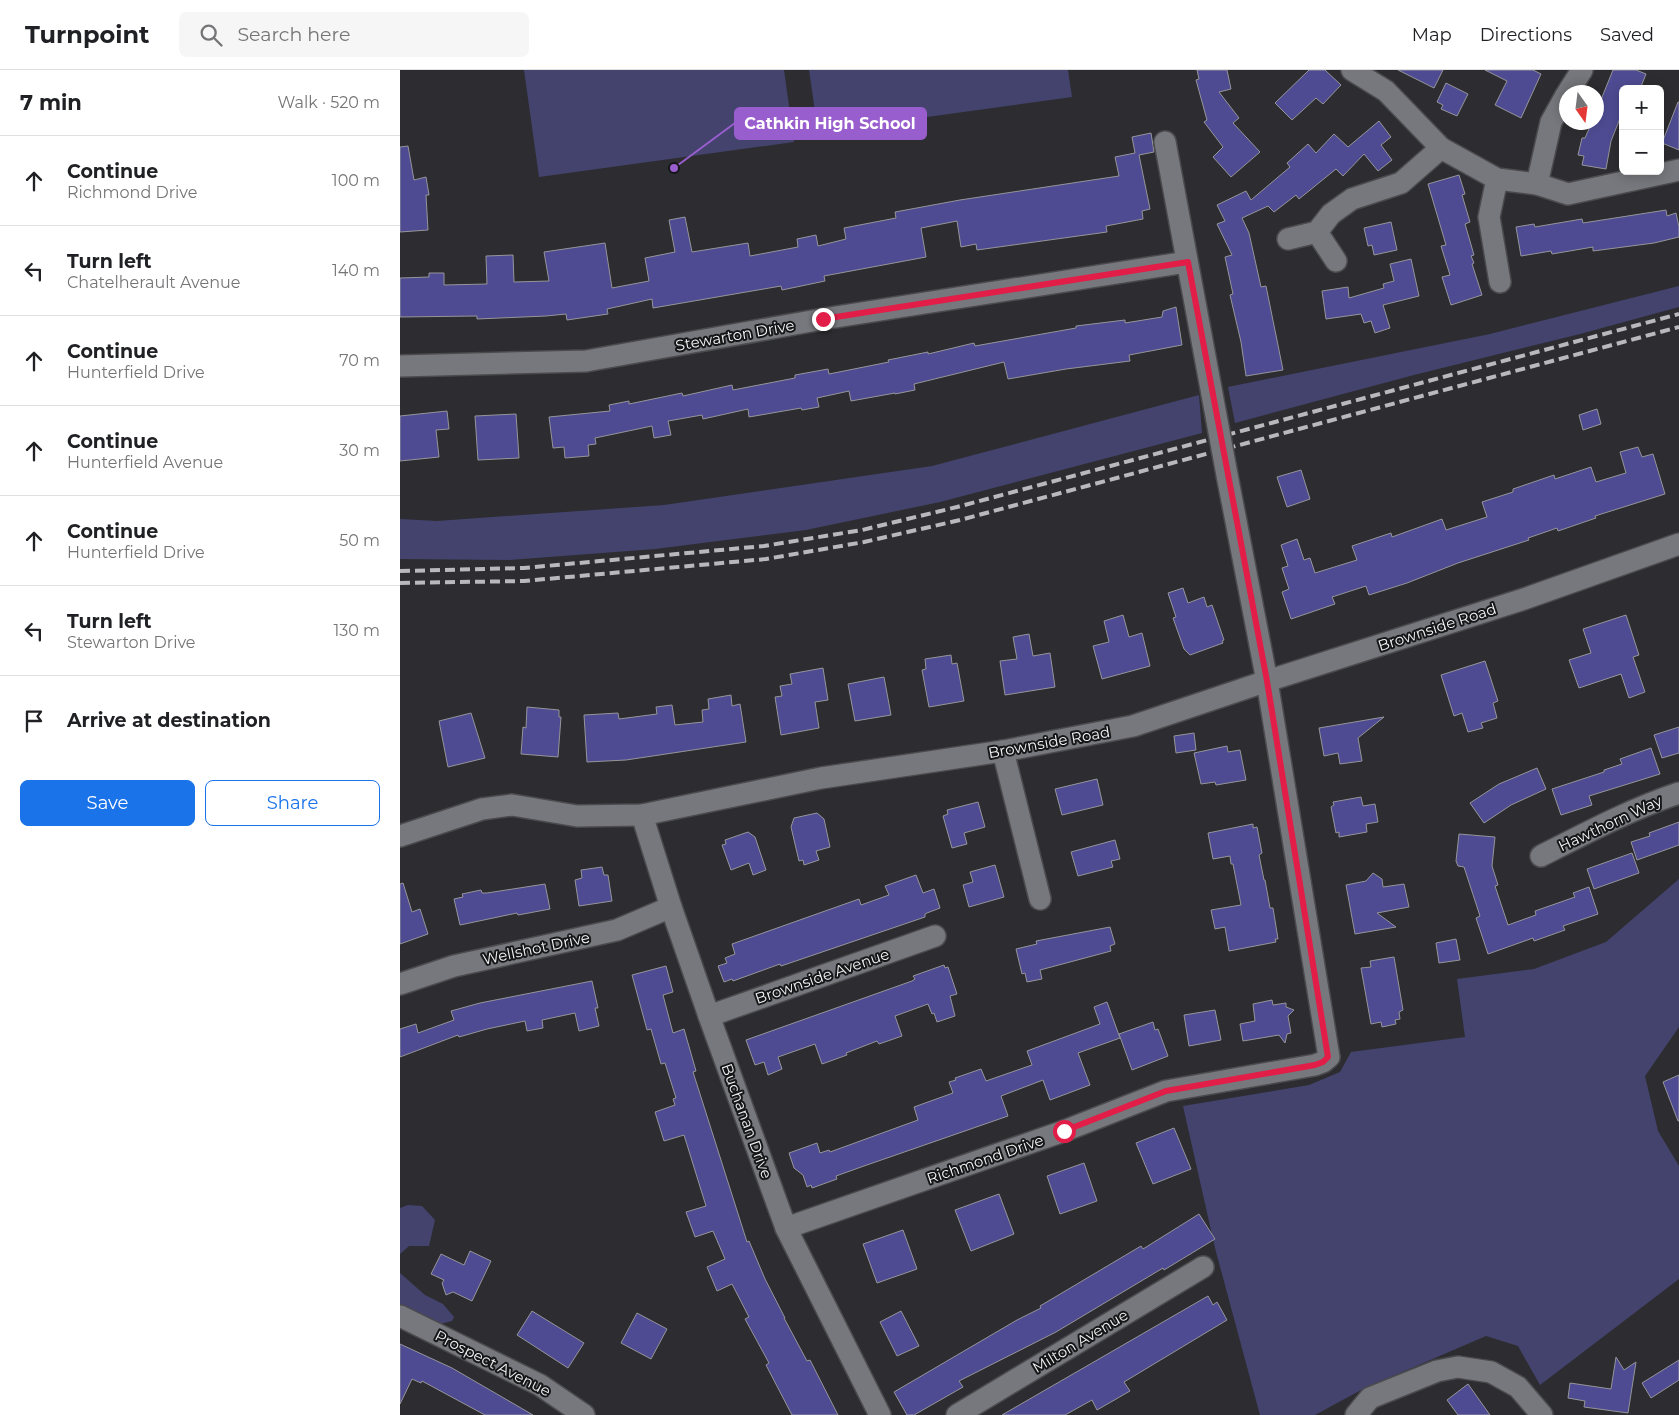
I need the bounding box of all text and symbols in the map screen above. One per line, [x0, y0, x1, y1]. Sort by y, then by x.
search box [179, 12, 529, 57]
text: Turnpoint [25, 20, 149, 49]
icon: search [197, 21, 225, 49]
text: Search here [237, 23, 350, 46]
text: Map [1412, 24, 1452, 46]
text: Directions [1480, 24, 1572, 46]
text: Saved [1600, 24, 1654, 46]
north arrow [1559, 85, 1604, 130]
map controls [1619, 85, 1664, 175]
button: + [1619, 85, 1664, 130]
text: 7 min [20, 90, 82, 115]
text: Walk · 520 m [278, 93, 380, 112]
callout: Cathkin High School [735, 108, 926, 139]
text: Cathkin High School [744, 114, 916, 133]
button: − [1619, 130, 1664, 175]
text: Continue [67, 160, 158, 183]
icon: ahead [20, 167, 48, 195]
text: 100 m [332, 171, 380, 190]
text: Richmond Drive [67, 183, 197, 202]
text: Turn left [67, 250, 152, 273]
icon: left [20, 257, 48, 285]
text: 140 m [332, 261, 380, 280]
text: Chatelherault Avenue [67, 273, 240, 292]
route end [812, 308, 835, 331]
street label: Stewarton Drive [674, 315, 796, 355]
text: Continue [67, 340, 158, 363]
icon: ahead [20, 347, 48, 375]
text: 70 m [339, 351, 380, 370]
text: Hunterfield Drive [67, 363, 205, 382]
text: Continue [67, 430, 158, 453]
icon: ahead [20, 437, 48, 465]
text: 30 m [339, 441, 380, 460]
text: Hunterfield Avenue [67, 453, 223, 472]
text: Continue [67, 520, 158, 543]
icon: ahead [20, 527, 48, 555]
text: 50 m [339, 531, 380, 550]
text: Hunterfield Drive [67, 543, 205, 562]
street label: Brownside Road [1375, 599, 1499, 655]
text: Turn left [67, 610, 152, 633]
icon: left [20, 617, 48, 645]
text: 130 m [333, 621, 380, 640]
text: Stewarton Drive [67, 633, 196, 652]
icon: arrive [20, 707, 48, 735]
text: Arrive at destination [67, 709, 271, 732]
street label: Brownside Road [987, 722, 1111, 762]
button: Save [20, 780, 195, 826]
button: Share [205, 780, 380, 826]
street label: Hawthorn Way [1555, 790, 1666, 855]
street label: Wellshot Drive [481, 927, 591, 969]
street label: Brownside Avenue [752, 944, 892, 1008]
street label: Buchanan Drive [717, 1061, 777, 1181]
route start [1053, 1120, 1076, 1143]
street label: Richmond Drive [924, 1130, 1046, 1188]
street label: Milton Avenue [1029, 1305, 1131, 1377]
street label: Prospect Avenue [432, 1326, 554, 1400]

